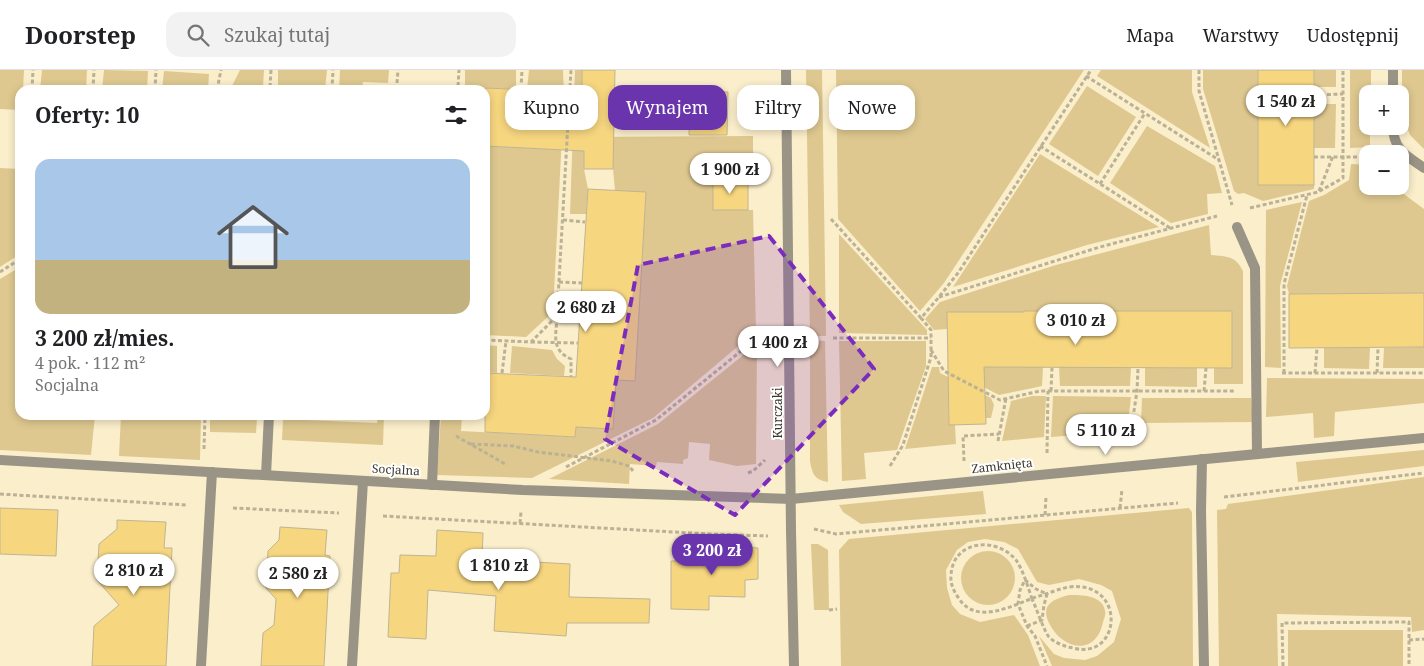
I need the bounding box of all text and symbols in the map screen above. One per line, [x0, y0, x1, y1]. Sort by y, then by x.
search box [166, 12, 516, 57]
text: Doorstep [25, 18, 136, 51]
icon: search [184, 21, 212, 49]
text: Szukaj tutaj [224, 22, 330, 48]
text: Mapa [1126, 23, 1174, 47]
text: Warstwy [1202, 23, 1279, 47]
text: Udostępnij [1307, 23, 1399, 47]
chip: Kupno [505, 85, 598, 130]
chip: Wynajem [608, 85, 727, 130]
chip: Filtry [737, 85, 819, 130]
chip: Nowe [829, 85, 915, 130]
pin: 1 540 zł [1234, 85, 1338, 127]
map controls [1359, 85, 1409, 195]
button: + [1359, 85, 1409, 135]
text: 1 540 zł [1257, 90, 1315, 112]
text: Oferty: 10 [35, 101, 139, 129]
icon: filters [442, 101, 470, 129]
button: − [1359, 145, 1409, 195]
pin: 1 900 zł [678, 152, 782, 195]
text: 1 900 zł [701, 158, 759, 180]
icon: home [208, 192, 298, 282]
pin: 2 680 zł [534, 290, 638, 333]
text: 2 680 zł [557, 296, 615, 318]
pin: 3 010 zł [1024, 304, 1128, 346]
text: 3 010 zł [1047, 309, 1105, 331]
text: 3 200 zł/mies. [35, 324, 174, 352]
pin: 1 400 zł [726, 326, 830, 368]
text: 1 400 zł [749, 331, 807, 353]
text: 4 pok. · 112 m² [35, 352, 145, 374]
text: Socjalna [35, 374, 99, 396]
street label: Kurczaki [769, 387, 786, 439]
pin: 5 110 zł [1054, 414, 1158, 456]
text: 5 110 zł [1077, 419, 1135, 441]
street label: Zamknięta [971, 454, 1034, 477]
street label: Socjalna [372, 460, 421, 479]
pin: 3 200 zł [660, 534, 764, 576]
text: 3 200 zł [683, 539, 741, 561]
pin: 1 810 zł [447, 548, 551, 591]
pin: 2 810 zł [82, 554, 186, 596]
text: 1 810 zł [470, 554, 528, 576]
pin: 2 580 zł [246, 556, 350, 599]
text: 2 810 zł [105, 559, 163, 581]
text: 2 580 zł [269, 562, 327, 584]

